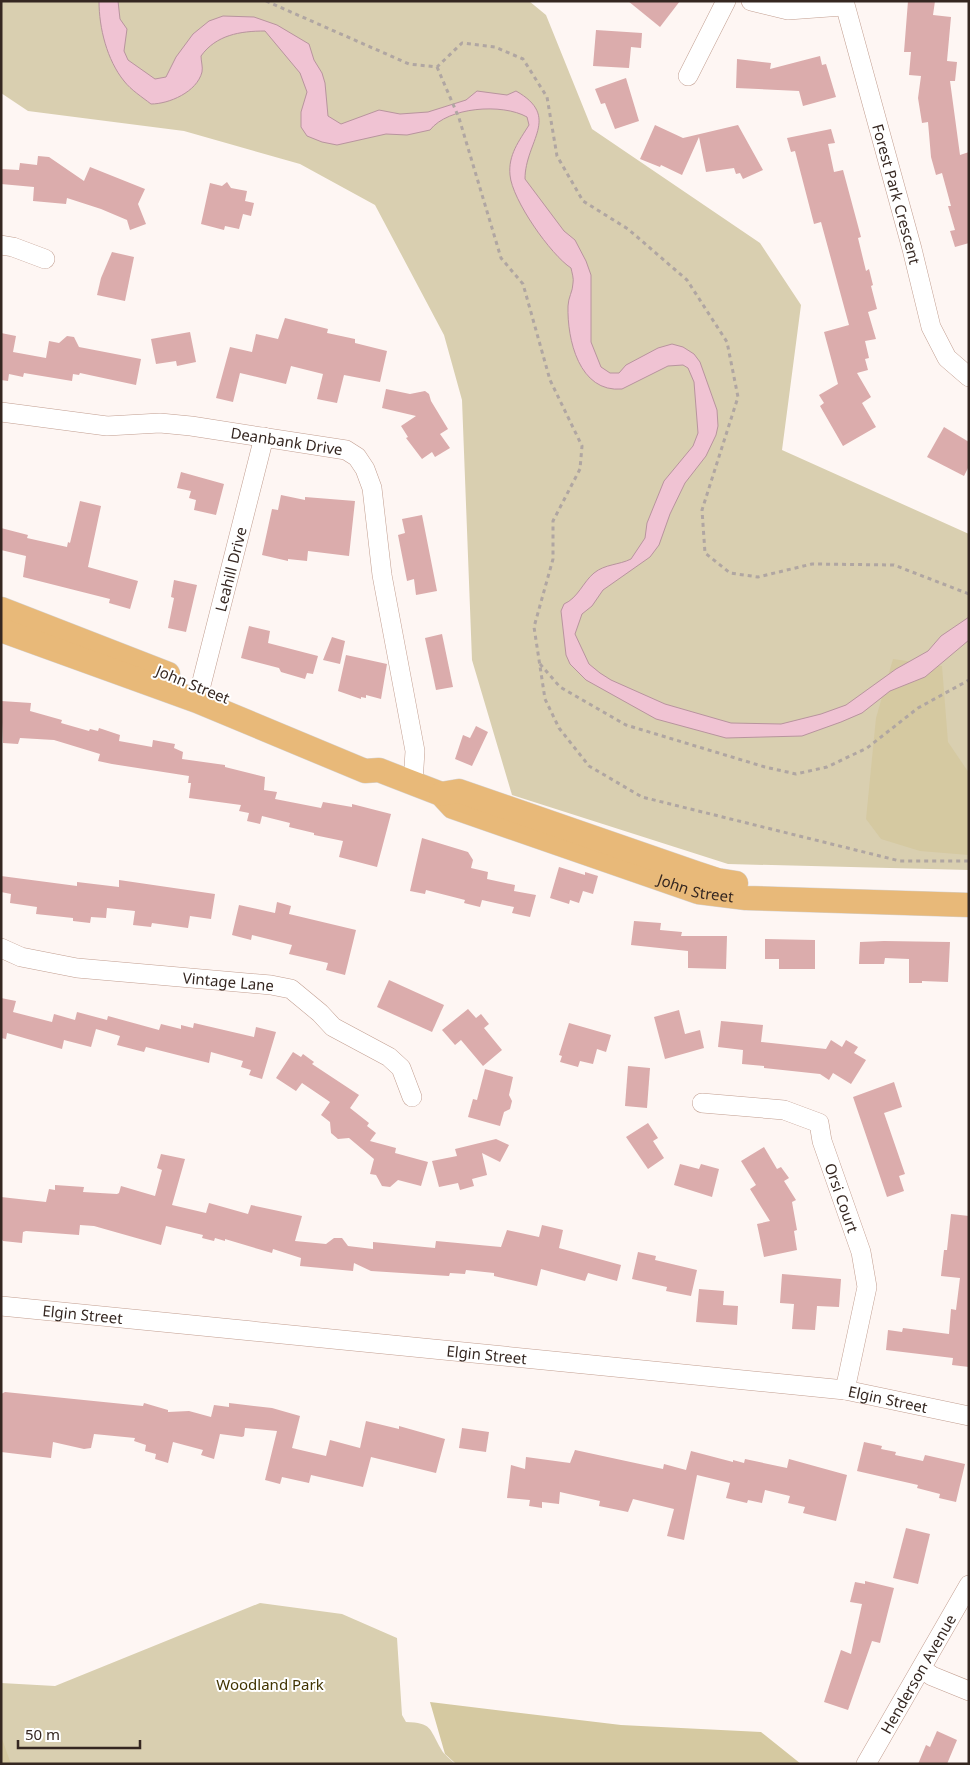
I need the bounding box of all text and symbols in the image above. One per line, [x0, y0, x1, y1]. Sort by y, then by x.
street label: Forest Park Crescent [868, 121, 925, 267]
street label: Deanbank Drive [229, 422, 344, 459]
street label: Leahill Drive [210, 525, 251, 614]
street label: John Street [151, 659, 233, 708]
street label: John Street [653, 868, 735, 906]
street label: Vintage Lane [182, 967, 275, 995]
street label: Orsi Court [821, 1160, 864, 1236]
street label: Elgin Street [42, 1300, 124, 1328]
street label: Elgin Street [446, 1340, 528, 1368]
street label: Elgin Street [846, 1381, 930, 1417]
street label: Henderson Avenue [876, 1610, 960, 1737]
park label: Woodland Park [216, 1674, 324, 1694]
scale bar [18, 1718, 140, 1750]
text: 50 m [25, 1724, 60, 1744]

